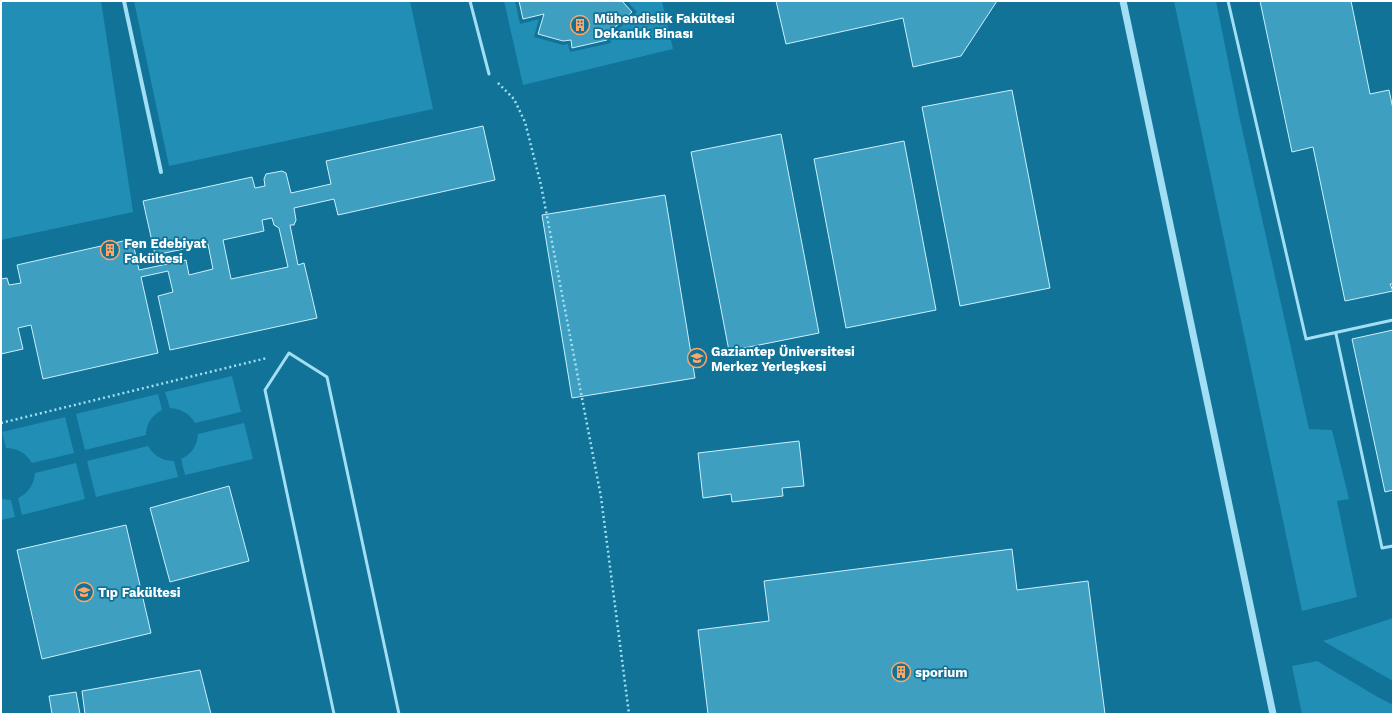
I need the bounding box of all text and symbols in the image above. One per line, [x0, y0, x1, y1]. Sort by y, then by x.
place label: Mühendislik Fakültesi Dekanlık Binası [594, 11, 735, 41]
building icon: Mühendislik Fakültesi Dekanlık Binası [569, 14, 591, 36]
place label: Fen Edebiyat Fakültesi [124, 236, 207, 266]
building icon: Fen Edebiyat Fakültesi [99, 239, 121, 261]
place label: Gaziantep Üniversitesi Merkez Yerleşkesi [711, 344, 855, 374]
school or university icon: Gaziantep Üniversitesi Merkez Yerleşkesi [686, 347, 708, 369]
school or university icon: Tıp Fakültesi [73, 581, 95, 603]
place label: Tıp Fakültesi [98, 585, 181, 600]
building icon: sporium [890, 661, 912, 683]
place label: sporium [915, 665, 968, 680]

